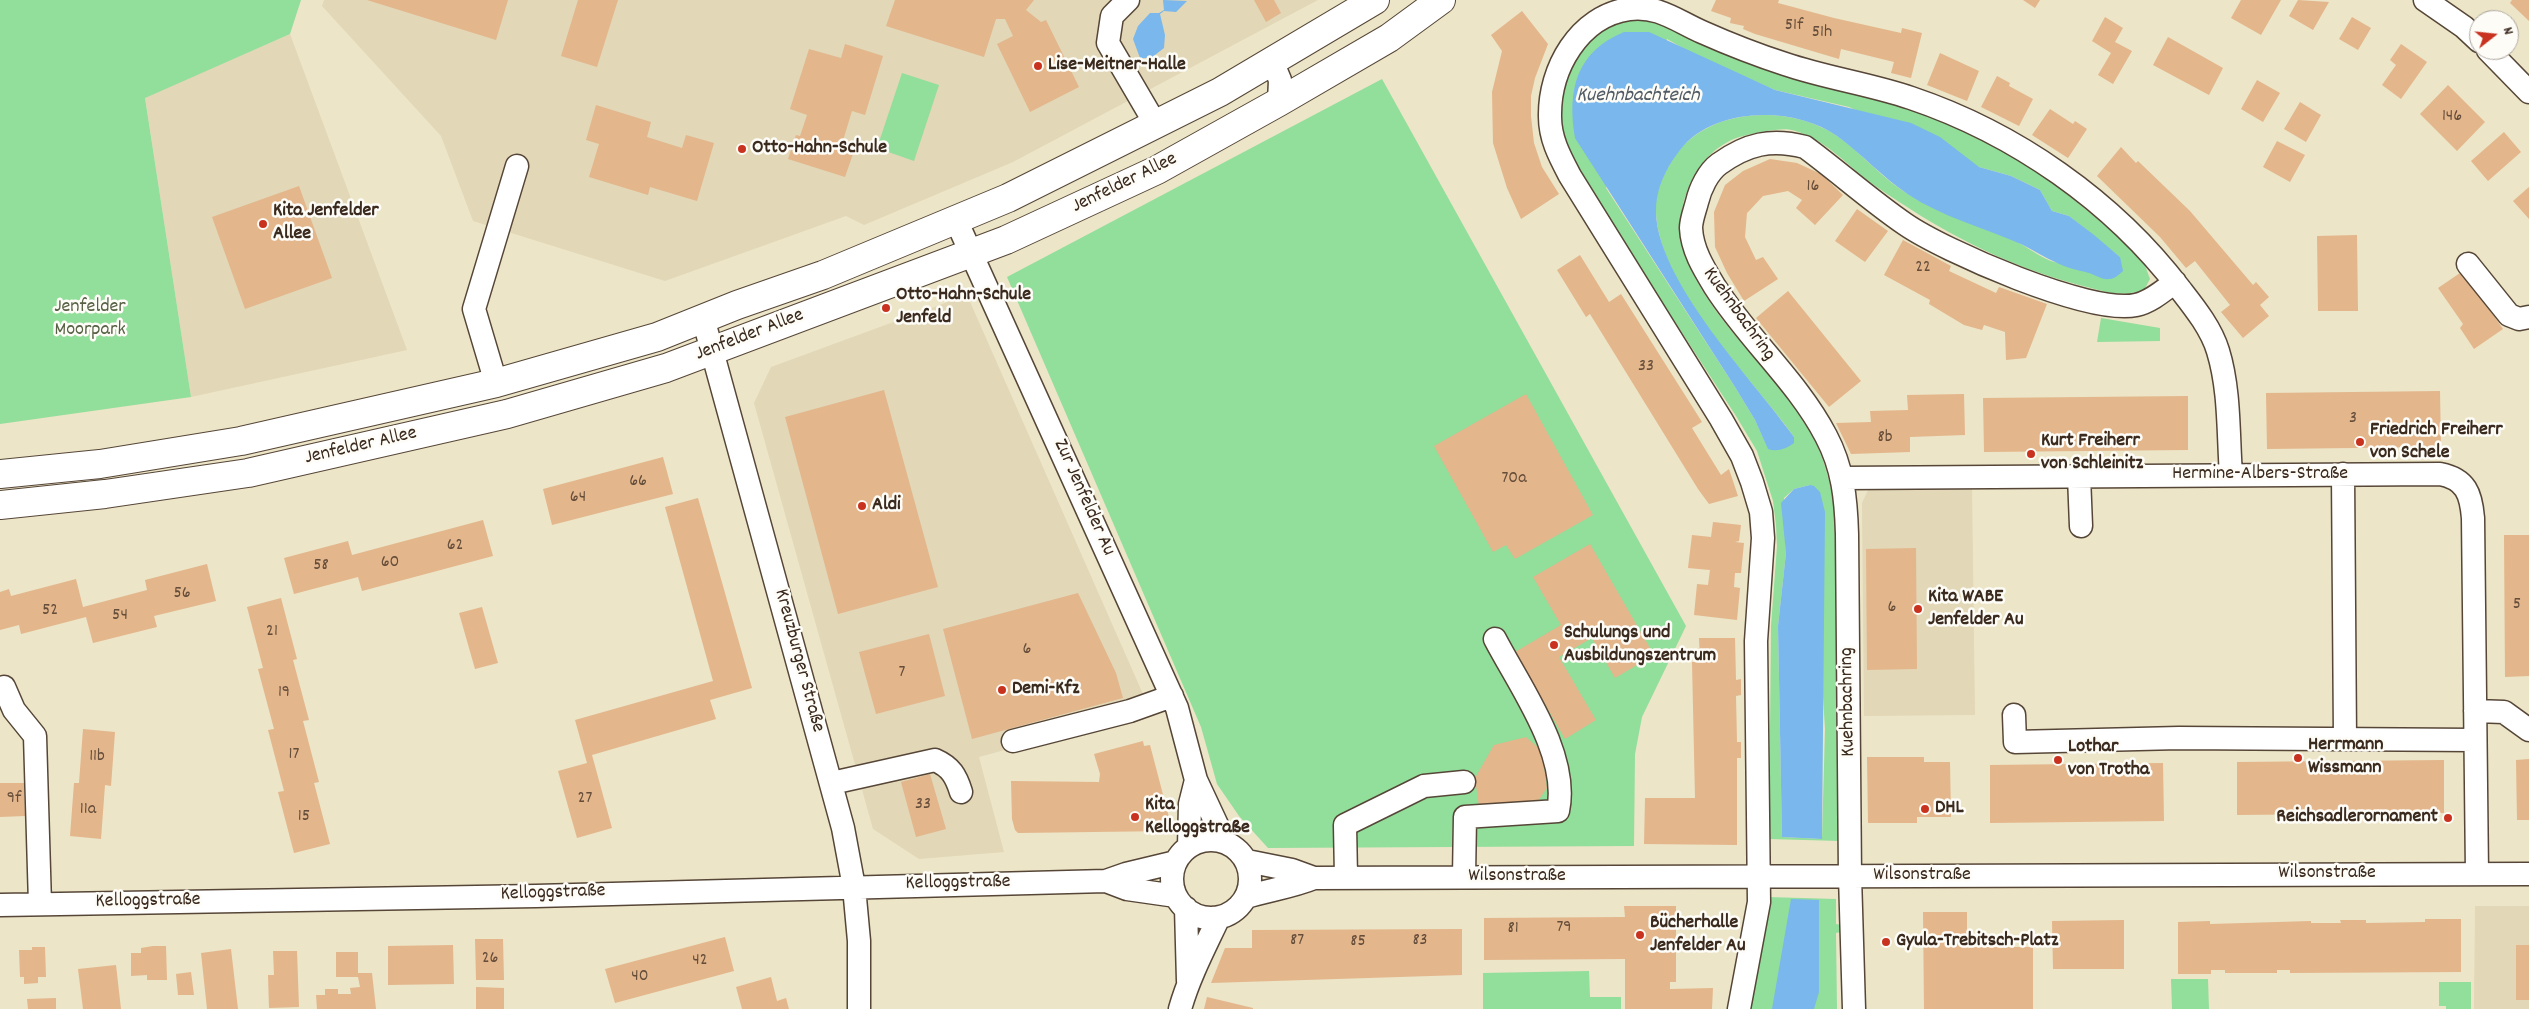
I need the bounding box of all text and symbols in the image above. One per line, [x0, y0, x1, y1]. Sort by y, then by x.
north arrow [2469, 10, 2519, 60]
house number: 51f [1785, 16, 1803, 38]
house number: 51h [1812, 23, 1832, 45]
text: N [2497, 25, 2518, 37]
place label: Lise-Meitner-Halle [1048, 54, 1186, 78]
marker: Lise-Meitner-Halle [1032, 60, 1044, 72]
water label: Kuehnbachteich [1576, 84, 1700, 110]
house number: 146 [2442, 107, 2462, 129]
place label: Otto-Hahn-Schule [752, 137, 887, 161]
marker: Otto-Hahn-Schule [736, 143, 748, 155]
street label: Jenfelder Allee [1068, 148, 1182, 220]
house number: 16 [1807, 177, 1819, 199]
place label: Kita Jenfelder Allee [273, 200, 379, 247]
marker: Kita Jenfelder Allee [257, 218, 269, 230]
house number: 22 [1915, 258, 1931, 280]
street label: Kuehnbachring [1696, 264, 1780, 366]
place label: Otto-Hahn-Schule Jenfeld [896, 284, 1031, 331]
park label: Jenfelder Moorpark [54, 296, 126, 343]
marker: Otto-Hahn-Schule Jenfeld [880, 302, 892, 314]
street label: Jenfelder Allee [692, 304, 808, 368]
house number: 33 [1638, 357, 1654, 379]
house number: 3 [2349, 409, 2357, 431]
place label: Friedrich Freiherr von Schele [2370, 419, 2503, 466]
street label: Jenfelder Allee [303, 422, 419, 472]
house number: 8b [1877, 428, 1893, 450]
place label: Kurt Freiherr von Schleinitz [2041, 430, 2143, 477]
street label: Zur Jenfelder Au [1047, 436, 1119, 560]
marker: Friedrich Freiherr von Schele [2354, 436, 2366, 448]
marker: Kurt Freiherr von Schleinitz [2025, 448, 2037, 460]
street label: Hermine-Albers-Straße [2172, 463, 2348, 487]
house number: 70a [1501, 469, 1527, 491]
house number: 66 [629, 472, 647, 494]
house number: 64 [570, 488, 586, 510]
place label: Aldi [872, 494, 901, 518]
marker: Aldi [856, 500, 868, 512]
house number: 62 [447, 536, 463, 558]
house number: 60 [381, 553, 399, 575]
house number: 58 [313, 556, 329, 578]
house number: 56 [173, 584, 191, 606]
place label: Kita WABE Jenfelder Au [1928, 586, 2024, 633]
street label: Kreuzburger Straße [767, 587, 829, 735]
house number: 5 [2513, 595, 2521, 617]
house number: 6 [1888, 598, 1896, 620]
house number: 52 [42, 601, 58, 623]
marker: Kita WABE Jenfelder Au [1912, 603, 1924, 615]
house number: 54 [112, 606, 128, 628]
house number: 21 [266, 622, 278, 644]
place label: Schulungs und Ausbildungszentrum [1564, 622, 1716, 669]
marker: Schulungs und Ausbildungszentrum [1548, 639, 1560, 651]
house number: 6 [1023, 640, 1031, 662]
street label: Kuehnbachring [1836, 647, 1862, 757]
house number: 7 [899, 663, 905, 685]
place label: Demi-Kfz [1012, 678, 1079, 702]
house number: 19 [278, 683, 290, 705]
marker: Demi-Kfz [996, 684, 1008, 696]
place label: Herrmann Wissmann [2308, 734, 2383, 781]
place label: Lothar von Trotha [2068, 736, 2149, 783]
house number: 17 [289, 745, 299, 767]
house number: 11b [89, 747, 105, 769]
marker: Herrmann Wissmann [2292, 752, 2304, 764]
marker: Lothar von Trotha [2052, 754, 2064, 766]
house number: 9f [7, 789, 21, 811]
house number: 27 [578, 789, 592, 811]
place label: Kita Kelloggstraße [1145, 794, 1250, 841]
house number: 33 [915, 795, 931, 817]
place label: DHL [1935, 797, 1964, 821]
house number: 11a [80, 800, 96, 822]
marker: DHL [1919, 803, 1931, 815]
place label: Reichsadlerornament [2276, 806, 2438, 830]
house number: 15 [298, 807, 310, 829]
marker: Kita Kelloggstraße [1129, 811, 1141, 823]
marker: Reichsadlerornament [2442, 812, 2454, 824]
street label: Wilsonstraße [2278, 862, 2376, 886]
street label: Wilsonstraße [1873, 864, 1971, 888]
street label: Wilsonstraße [1468, 865, 1566, 889]
street label: Kelloggstraße [905, 871, 1011, 897]
street label: Kelloggstraße [500, 880, 606, 908]
street label: Kelloggstraße [95, 889, 201, 915]
place label: Bücherhalle Jenfelder Au [1650, 912, 1746, 959]
house number: 79 [1556, 918, 1572, 940]
house number: 81 [1507, 919, 1519, 941]
marker: Bücherhalle Jenfelder Au [1634, 929, 1646, 941]
place label: Gyula-Trebitsch-Platz [1896, 930, 2058, 954]
house number: 87 [1290, 931, 1304, 953]
house number: 83 [1412, 931, 1428, 953]
house number: 85 [1350, 932, 1366, 954]
marker: Gyula-Trebitsch-Platz [1880, 936, 1892, 948]
house number: 26 [482, 949, 498, 971]
house number: 42 [692, 951, 708, 973]
house number: 40 [631, 967, 649, 989]

